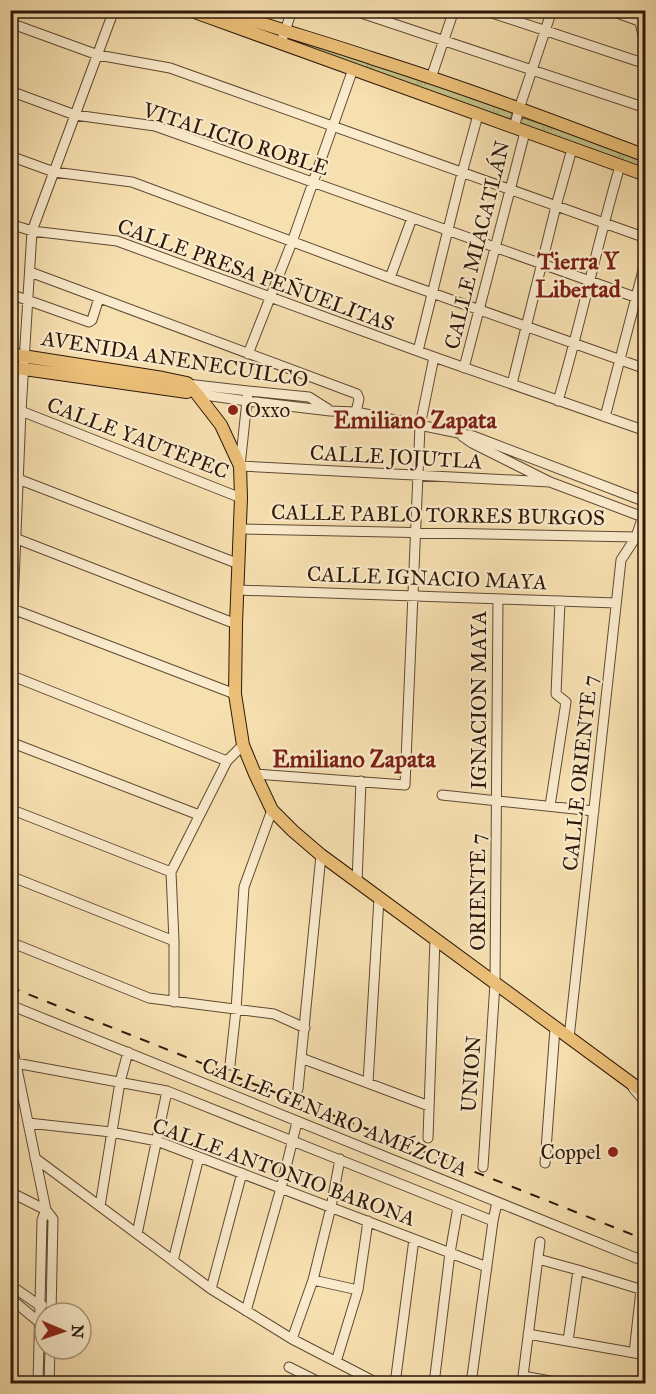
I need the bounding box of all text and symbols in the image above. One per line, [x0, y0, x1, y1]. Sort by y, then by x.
street label: VITALICIO ROBLE [139, 96, 332, 181]
street label: CALLE MIACATLÁN [439, 138, 516, 352]
street label: CALLE PRESA PEÑUELITAS [114, 213, 398, 337]
district label: Tierra Y Libertad [535, 246, 622, 304]
street label: AVENIDA ANENECUILCO [39, 325, 310, 393]
street label: CALLE YAUTEPEC [43, 391, 233, 485]
place label: Oxxo [245, 397, 290, 423]
marker: Oxxo [226, 403, 240, 417]
district label: Emiliano Zapata [333, 405, 498, 435]
street label: CALLE JOJUTLA [309, 439, 483, 475]
street label: CALLE PABLO TORRES BURGOS [271, 499, 605, 531]
street label: CALLE IGNACIO MAYA [306, 561, 548, 595]
street label: IGNACION MAYA [466, 611, 492, 789]
street label: CALLE ORIENTE 7 [557, 674, 603, 872]
district label: Emiliano Zapata [272, 744, 437, 774]
street label: ORIENTE 7 [465, 833, 491, 951]
street label: UNION [455, 1035, 487, 1113]
street label: CALLE GENARO AMÉZCUA [198, 1051, 472, 1182]
street label: CALLE ANTONIO BARONA [149, 1112, 419, 1232]
place label: Coppel [540, 1139, 601, 1165]
marker: Coppel [606, 1145, 620, 1159]
north arrow [33, 1301, 93, 1361]
text: N [68, 1324, 87, 1339]

